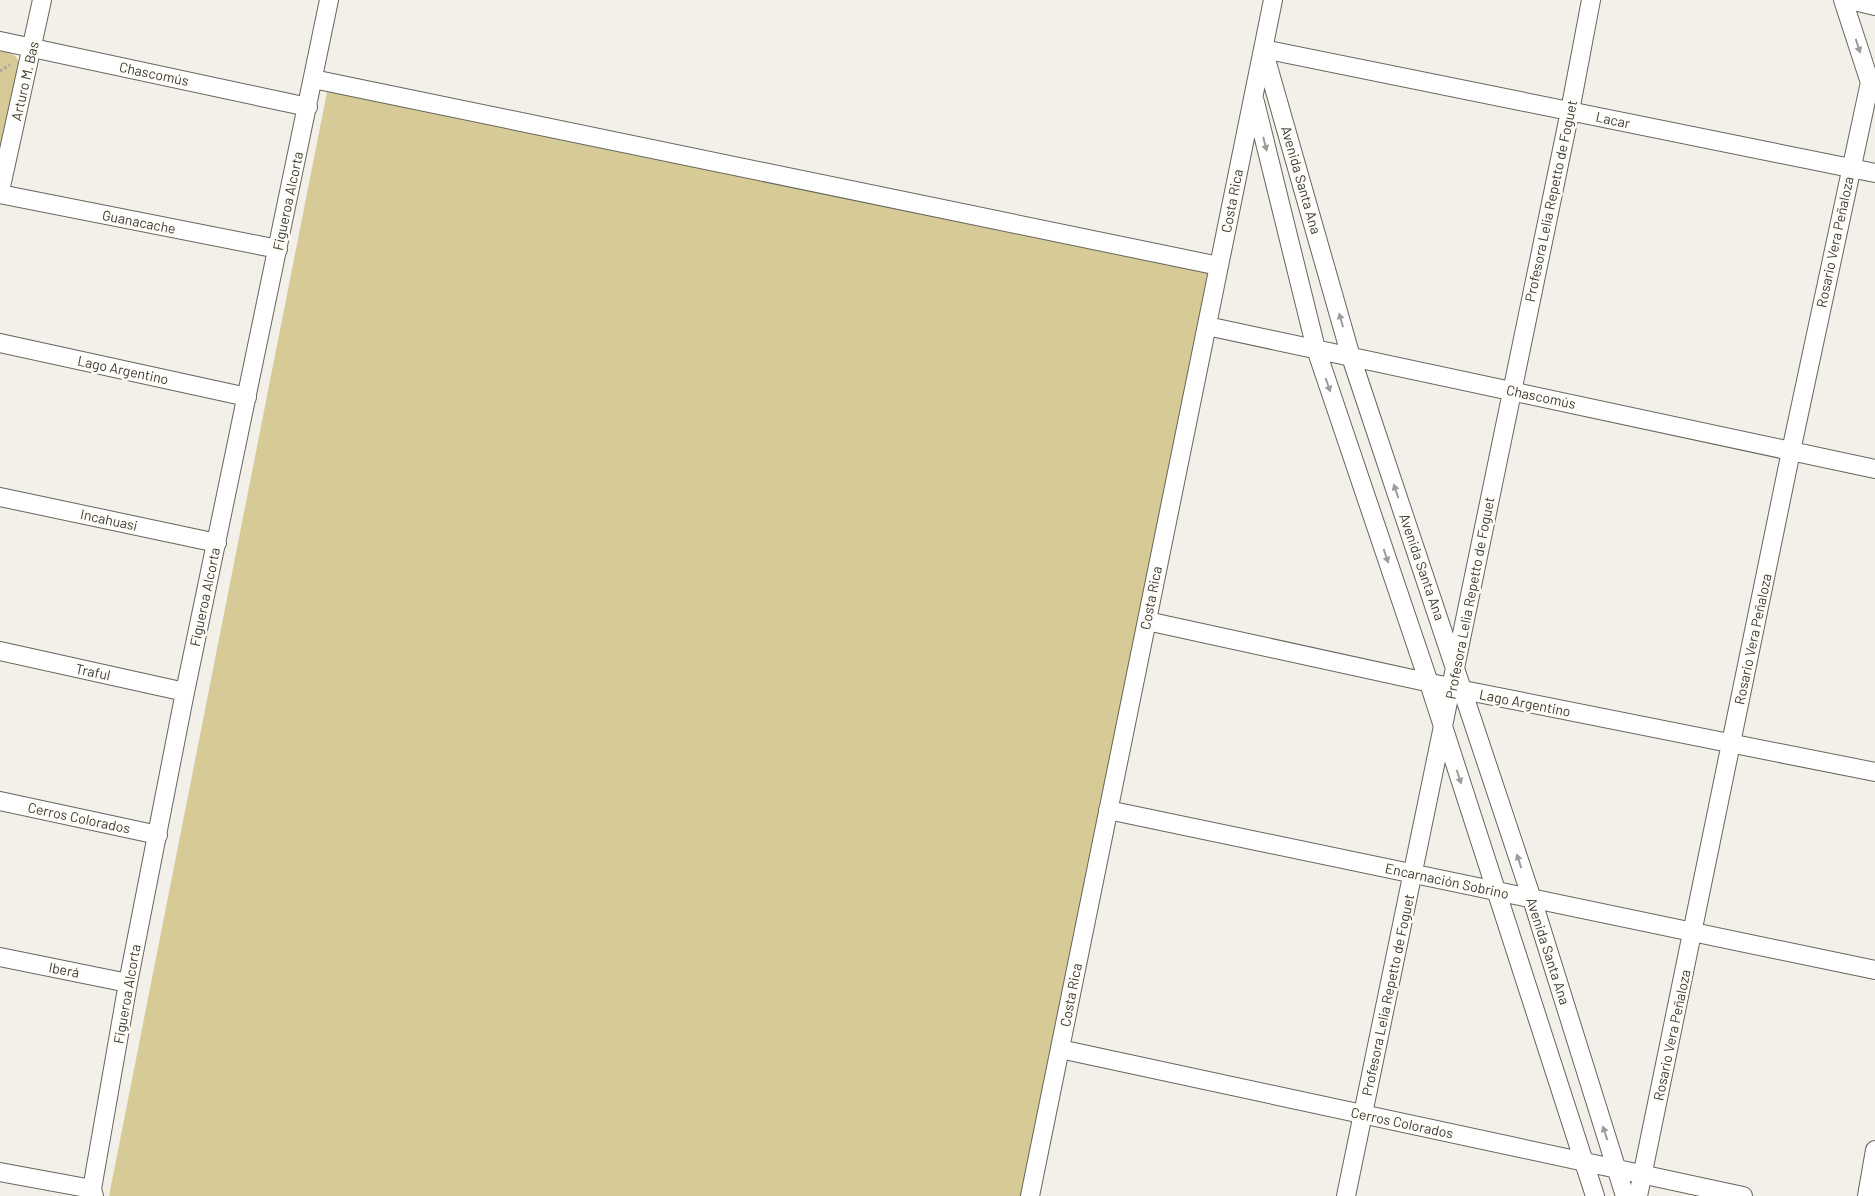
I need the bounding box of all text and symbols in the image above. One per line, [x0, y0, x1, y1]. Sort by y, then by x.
street label: Arturo M. Bas [7, 39, 42, 122]
one-way arrow [1855, 39, 1863, 54]
street label: Chascomús [118, 58, 191, 89]
street label: Profesora Lelia Repetto de Foguet [1521, 98, 1580, 303]
street label: Lacar [1594, 108, 1632, 131]
street label: Avenida Santa Ana [1278, 124, 1325, 236]
one-way arrow [1261, 136, 1269, 151]
street label: Figueroa Alcorta [269, 150, 306, 252]
street label: Costa Rica [1217, 168, 1246, 234]
street label: Rosario Vera Peñaloza [1812, 175, 1857, 309]
street label: Guanacache [101, 206, 177, 237]
one-way arrow [1336, 312, 1344, 327]
street label: Lago Argentino [76, 352, 170, 387]
one-way arrow [1325, 378, 1332, 393]
street label: Chascomús [1505, 381, 1578, 412]
one-way arrow [1392, 483, 1400, 498]
street label: Profesora Lelia Repetto de Foguet [1442, 495, 1497, 701]
street label: Incahuasi [79, 505, 139, 534]
street label: Avenida Santa Ana [1396, 511, 1449, 622]
street label: Figueroa Alcorta [186, 546, 223, 648]
one-way arrow [1382, 549, 1390, 564]
street label: Costa Rica [1136, 565, 1165, 631]
street label: Rosario Vera Peñaloza [1730, 572, 1775, 706]
street label: Traful [74, 660, 112, 683]
street label: Lago Argentino [1478, 685, 1572, 720]
one-way arrow [1456, 769, 1464, 784]
street label: Cerros Colorados [26, 798, 132, 837]
one-way arrow [1515, 853, 1523, 868]
street label: Encarnación Sobrino [1384, 859, 1511, 902]
street label: Profesora Lelia Repetto de Foguet [1358, 892, 1417, 1097]
street label: Avenida Santa Ana [1523, 895, 1574, 1007]
street label: Figueroa Alcorta [109, 943, 144, 1045]
street label: Iberá [47, 958, 81, 981]
street label: Costa Rica [1056, 962, 1085, 1028]
street label: Rosario Vera Peñaloza [1649, 968, 1694, 1102]
street label: Cerros Colorados [1349, 1103, 1455, 1142]
one-way arrow [1601, 1125, 1609, 1140]

